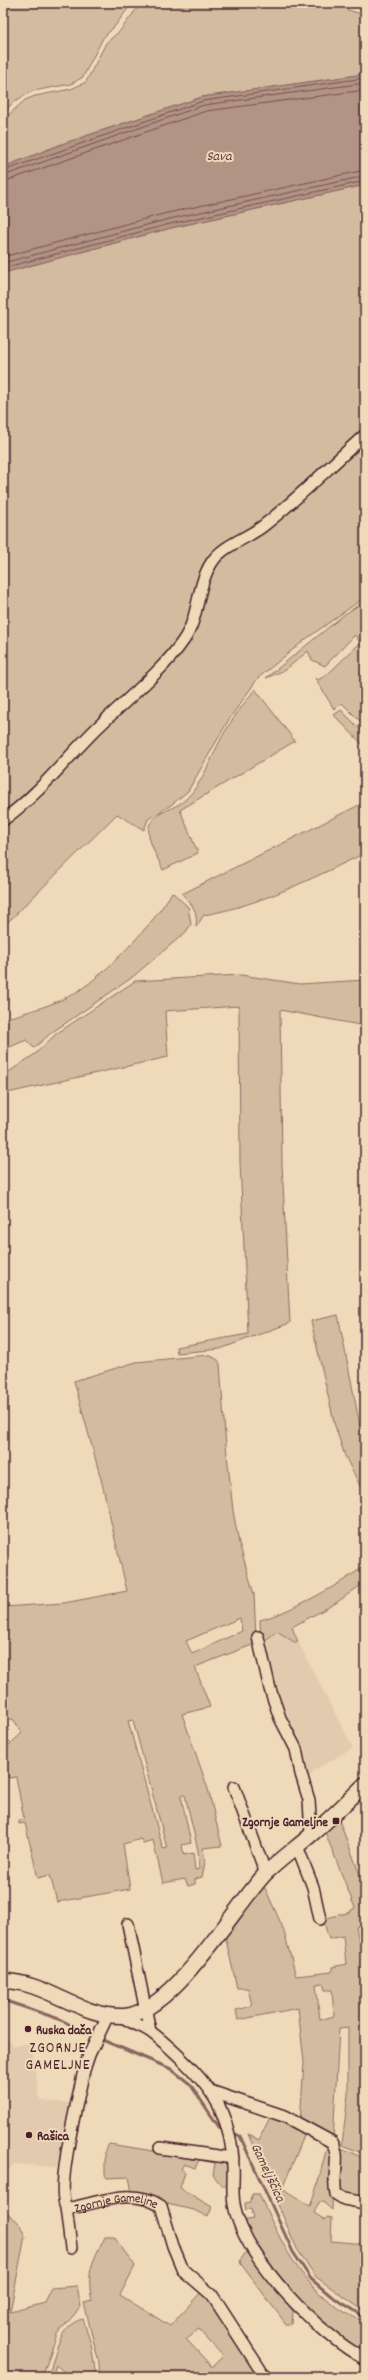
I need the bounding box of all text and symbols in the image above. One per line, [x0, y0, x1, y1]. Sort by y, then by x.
water label: Sava [206, 147, 233, 167]
place label: Zgornje Gameljne [242, 1814, 328, 1833]
marker: Zgornje Gameljne [331, 1816, 341, 1826]
place label: Ruska dača [36, 2022, 92, 2041]
marker: Ruska dača [23, 2024, 33, 2034]
district label: ZGORNJE GAMELJNE [25, 2038, 91, 2077]
place label: Rašica [37, 2128, 70, 2147]
marker: Rašica [24, 2130, 34, 2140]
water label: Gameljščica [245, 2140, 290, 2207]
street label: Zgornje Gameljne [73, 2190, 161, 2219]

